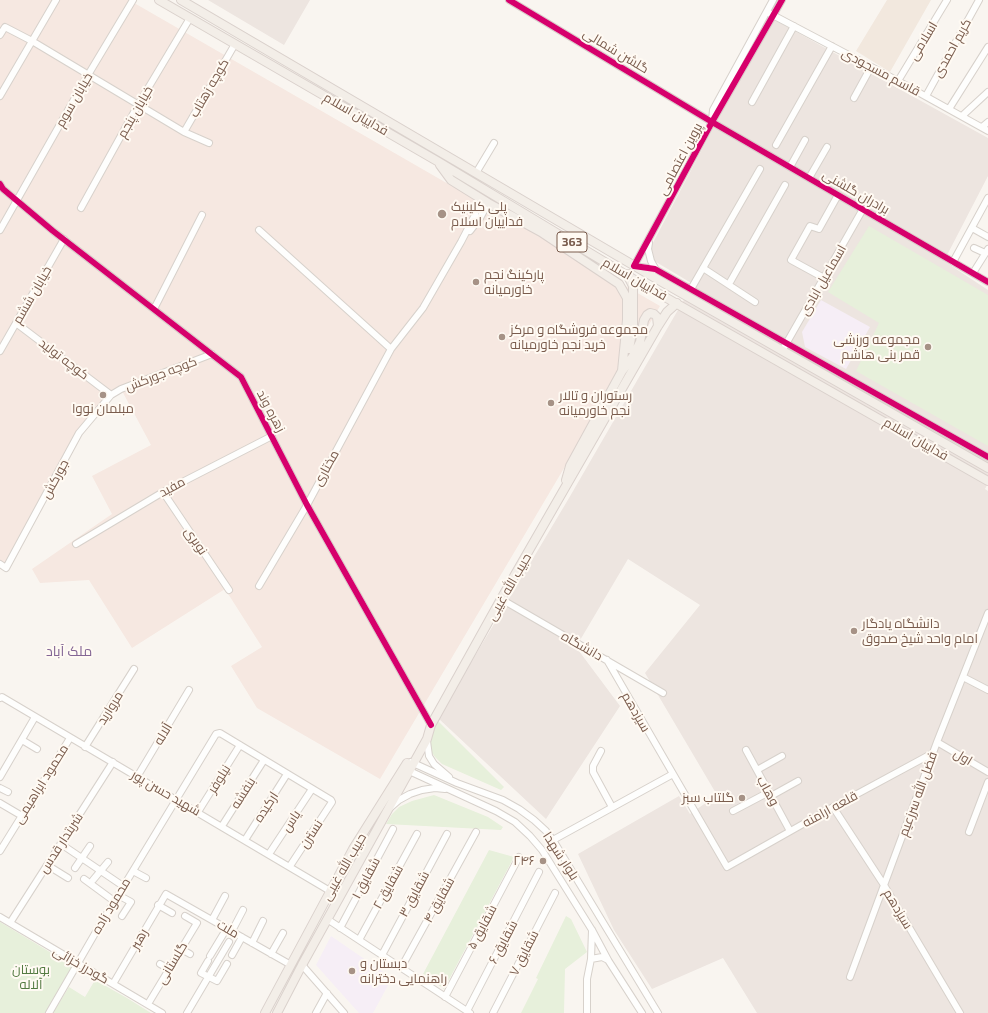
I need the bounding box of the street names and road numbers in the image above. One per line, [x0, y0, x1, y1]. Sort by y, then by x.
street label: کریم احمدی [929, 16, 975, 80]
street label: اسلامی [905, 19, 941, 63]
street label: گلشن شمالی [580, 25, 652, 77]
street label: قاسم مسجودی [839, 45, 923, 99]
street label: کوچه زهتاب [186, 56, 232, 120]
street label: خیابان سوم [52, 70, 96, 130]
street label: خیابان پنجم [114, 83, 156, 141]
street label: فداییان اسلام [321, 89, 391, 139]
street label: پروین اعتصامی [654, 120, 706, 198]
street label: برادران گلشنی [820, 167, 892, 217]
road number: 363 [557, 232, 587, 252]
street label: اسماعیل ابادی [796, 242, 850, 318]
street label: فداییان اسلام [600, 254, 670, 304]
street label: خیابان ششم [9, 263, 55, 327]
street label: کوچه تولید [36, 335, 92, 383]
street label: کوچه جورکش [123, 353, 199, 395]
street label: زهره وند [253, 387, 289, 435]
street label: فداییان اسلام [881, 414, 951, 464]
street label: مختاری [310, 447, 342, 489]
street label: جورکش [38, 457, 72, 501]
street label: مفید [156, 474, 188, 500]
street label: نوبری [181, 524, 211, 558]
street label: حبیب الله غیبی [483, 550, 535, 624]
street label: دانشگاه [559, 628, 605, 664]
street label: مروارید [94, 688, 126, 728]
street label: سیزدهم [618, 689, 654, 735]
street label: آلاله [150, 720, 176, 748]
street label: محمود ابراهیمی [10, 742, 72, 826]
street label: اول [951, 745, 975, 769]
street label: فضل الله سرزعیم [895, 750, 941, 838]
street label: نیلوفر [204, 762, 234, 796]
street label: شهید حسن پور [129, 767, 203, 819]
street label: وهاب [754, 773, 782, 809]
street label: بنفشه [227, 774, 259, 812]
street label: قلعه ارامنه [800, 787, 860, 831]
street label: ارکیده [250, 789, 282, 825]
street label: یاس [278, 807, 304, 835]
street label: شربتدار قدس [36, 810, 86, 876]
street label: نسترن [296, 817, 326, 851]
street label: بلوار شهدا [540, 829, 582, 883]
street label: حبیب الله غیبی [318, 830, 370, 904]
street label: شقایق ۱ [349, 855, 383, 901]
street label: شقایق ۲ [370, 862, 406, 912]
street label: شقایق ۳ [395, 868, 433, 920]
street label: محمود زاده [88, 875, 134, 937]
street label: شقایق ۴ [420, 875, 458, 925]
street label: سیزدهم [880, 886, 916, 932]
street label: شقایق ۵ [464, 902, 500, 952]
street label: ملت [214, 917, 242, 941]
street label: شقایق ۶ [485, 918, 521, 966]
street label: رهبر [127, 926, 151, 952]
street label: شقایق ۷ [506, 928, 542, 978]
street label: گلستانی [153, 939, 191, 987]
street label: گودرز خزائی [50, 943, 112, 987]

